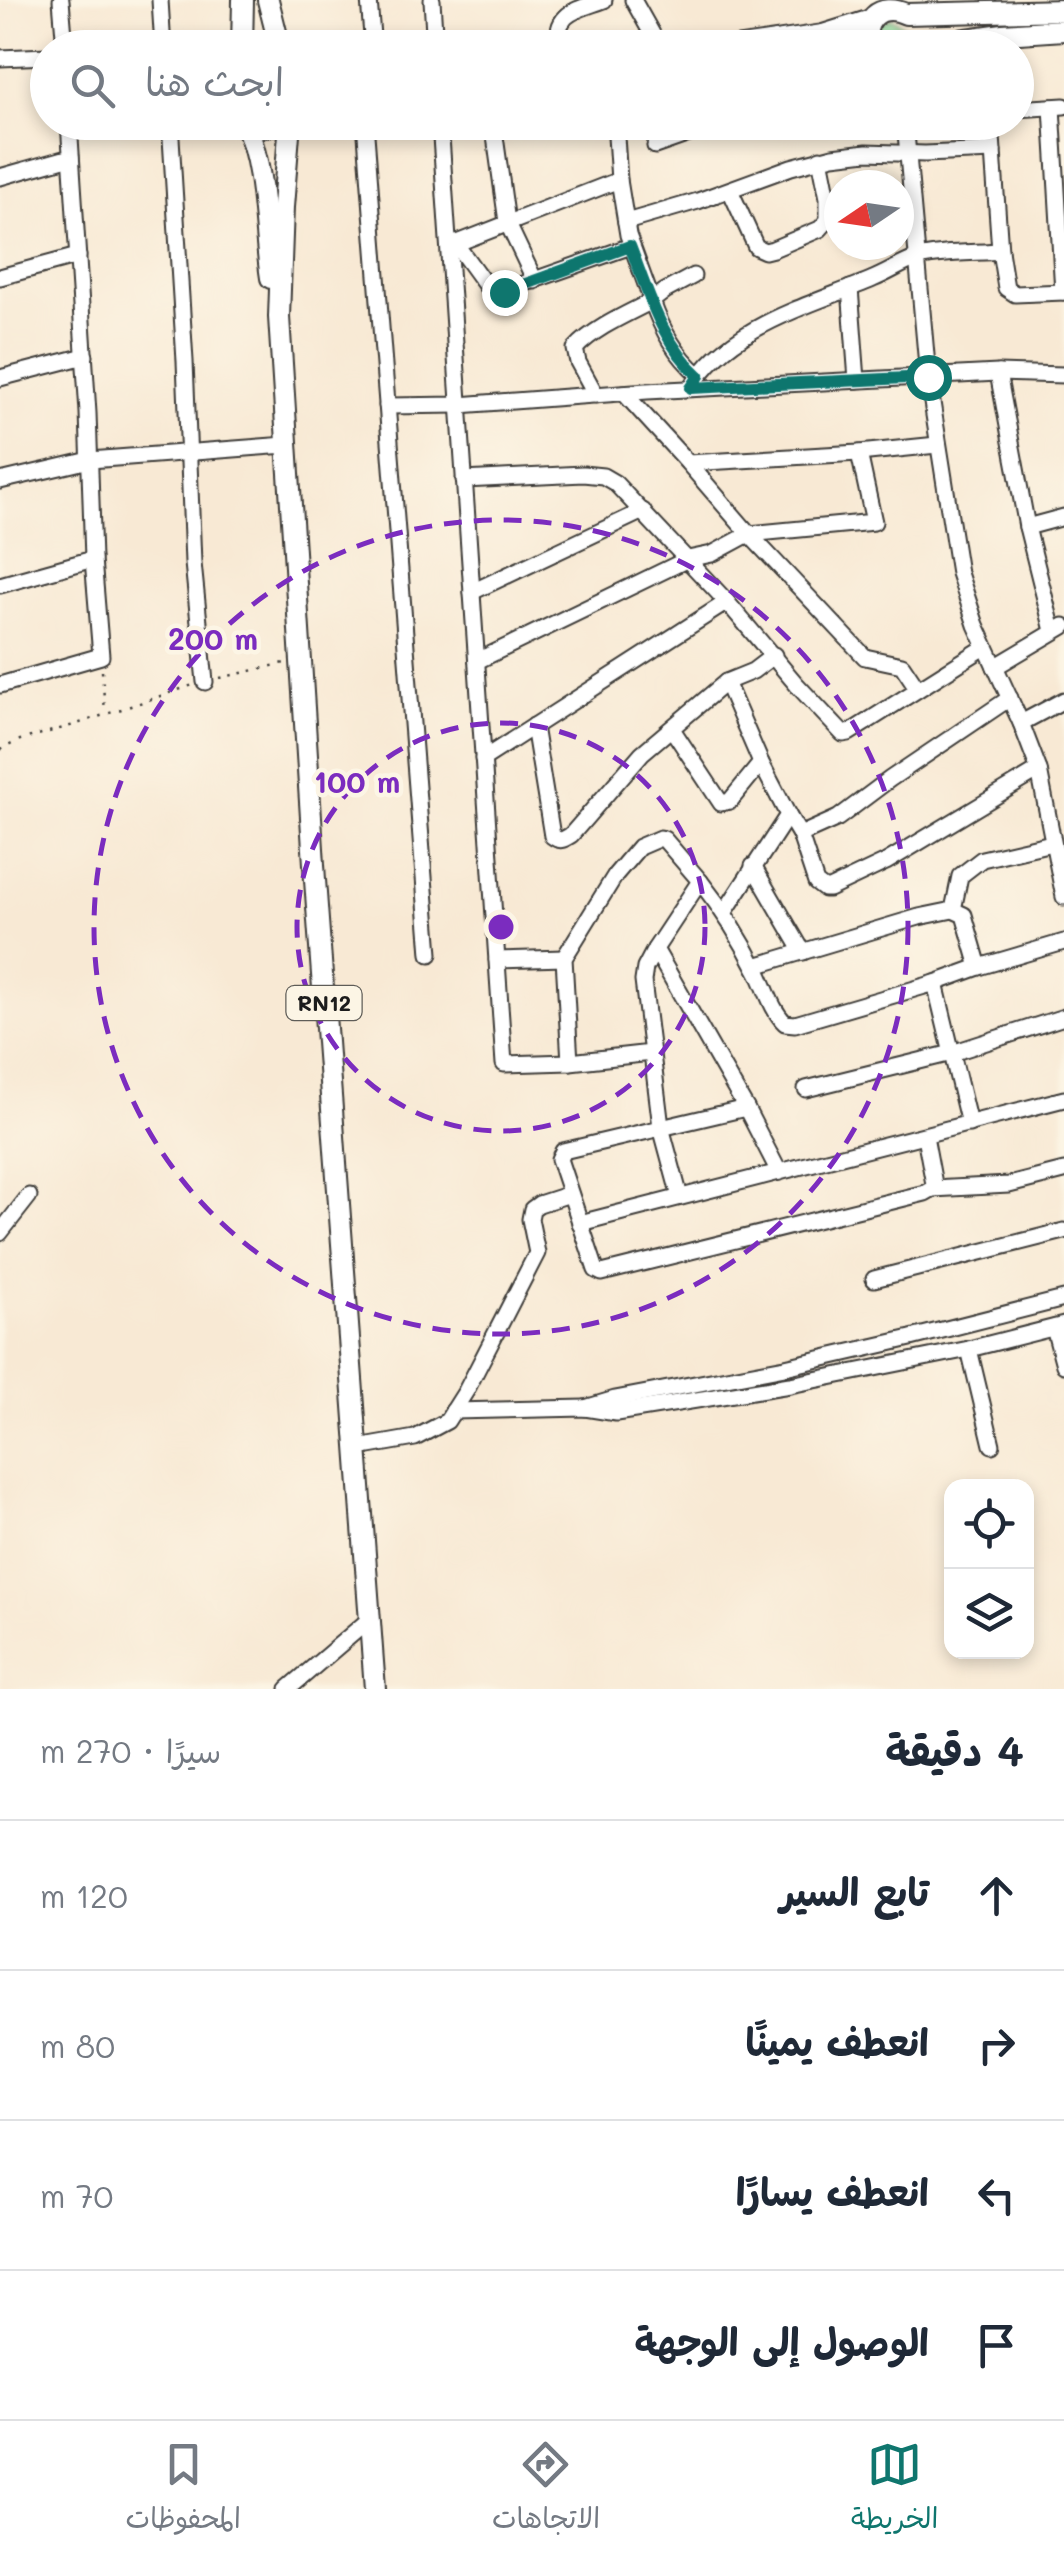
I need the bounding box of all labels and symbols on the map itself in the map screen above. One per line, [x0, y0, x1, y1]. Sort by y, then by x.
north arrow [824, 170, 914, 260]
route end [482, 270, 528, 316]
route start [906, 355, 952, 401]
text: 200 m [168, 618, 258, 658]
text: 100 m [314, 761, 400, 801]
centre of rings [483, 909, 519, 945]
road number: RN12 [286, 986, 362, 1020]

